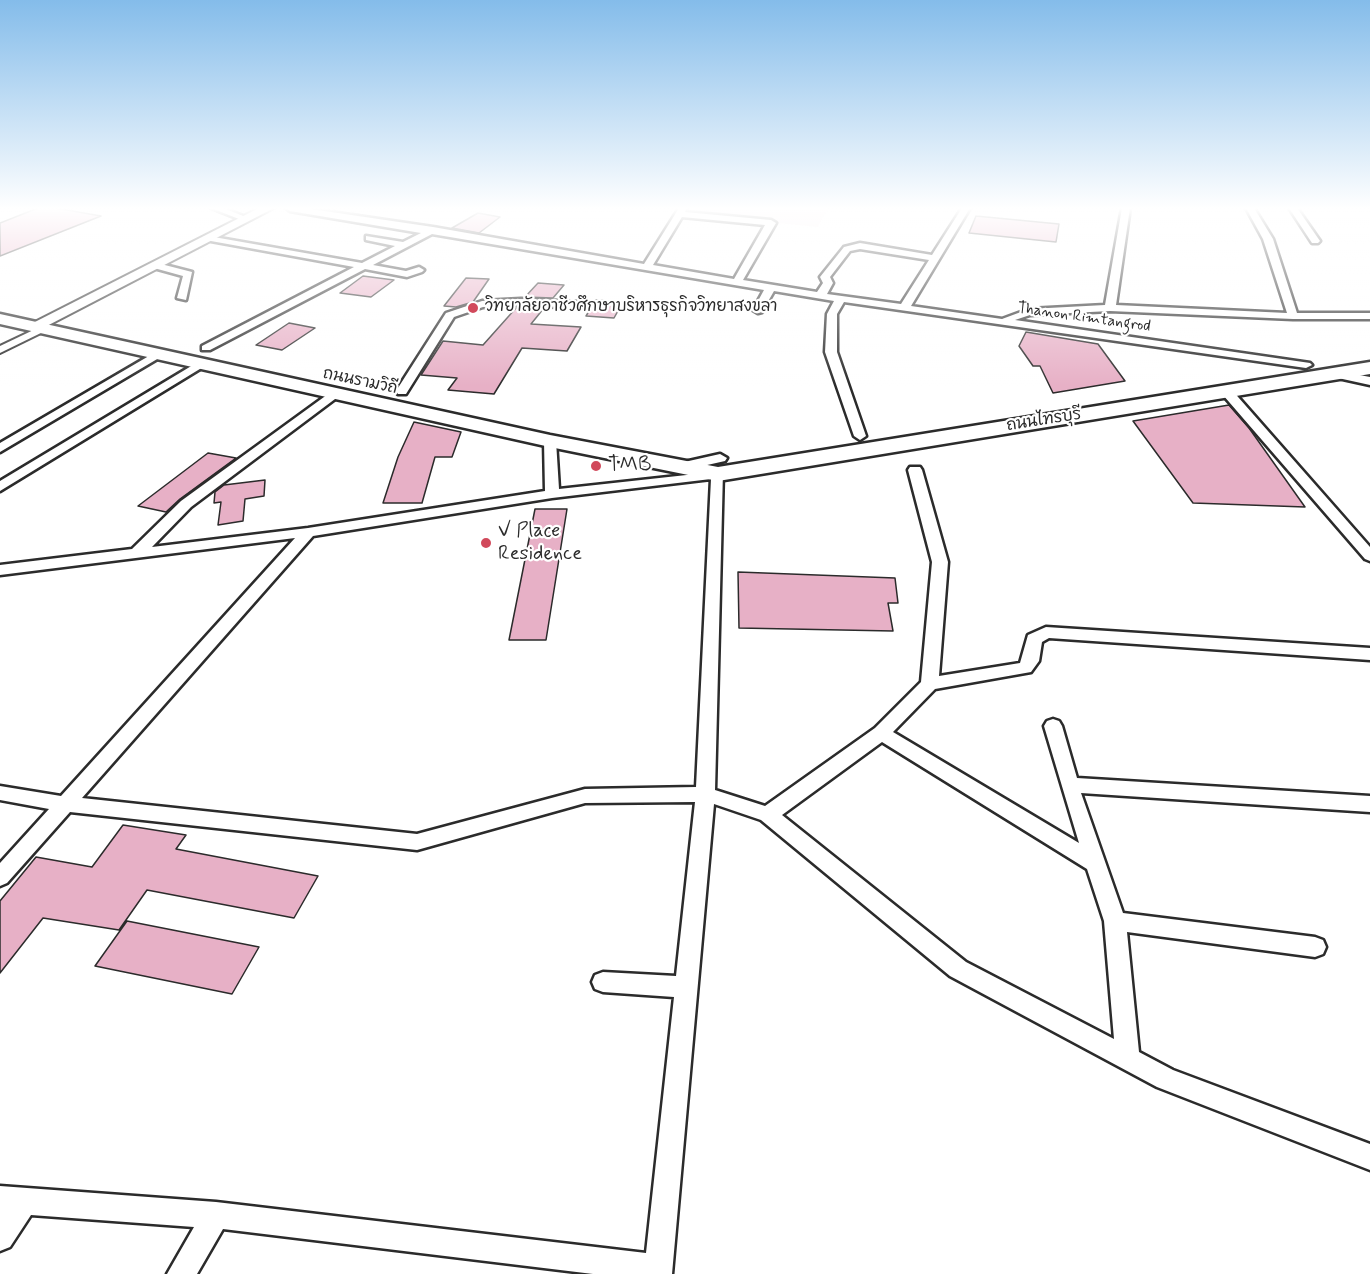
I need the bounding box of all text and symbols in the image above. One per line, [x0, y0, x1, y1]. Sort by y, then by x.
place label: วิทยาลัยอาชีวศึกษาบริหารธุรกิจวิทยาสงขลา [485, 298, 777, 318]
street label: Thanon Rimtangrod [1016, 299, 1152, 337]
marker: วิทยาลัยอาชีวศึกษาบริหารธุรกิจวิทยาสงขลา [466, 301, 480, 315]
street label: ถนนรามวิถี [321, 365, 399, 399]
street label: ถนนไทรบุรี [1005, 406, 1083, 436]
place label: TMB [608, 454, 651, 478]
marker: TMB [589, 459, 603, 473]
place label: V Place Residence [498, 520, 582, 567]
marker: V Place Residence [479, 536, 493, 550]

